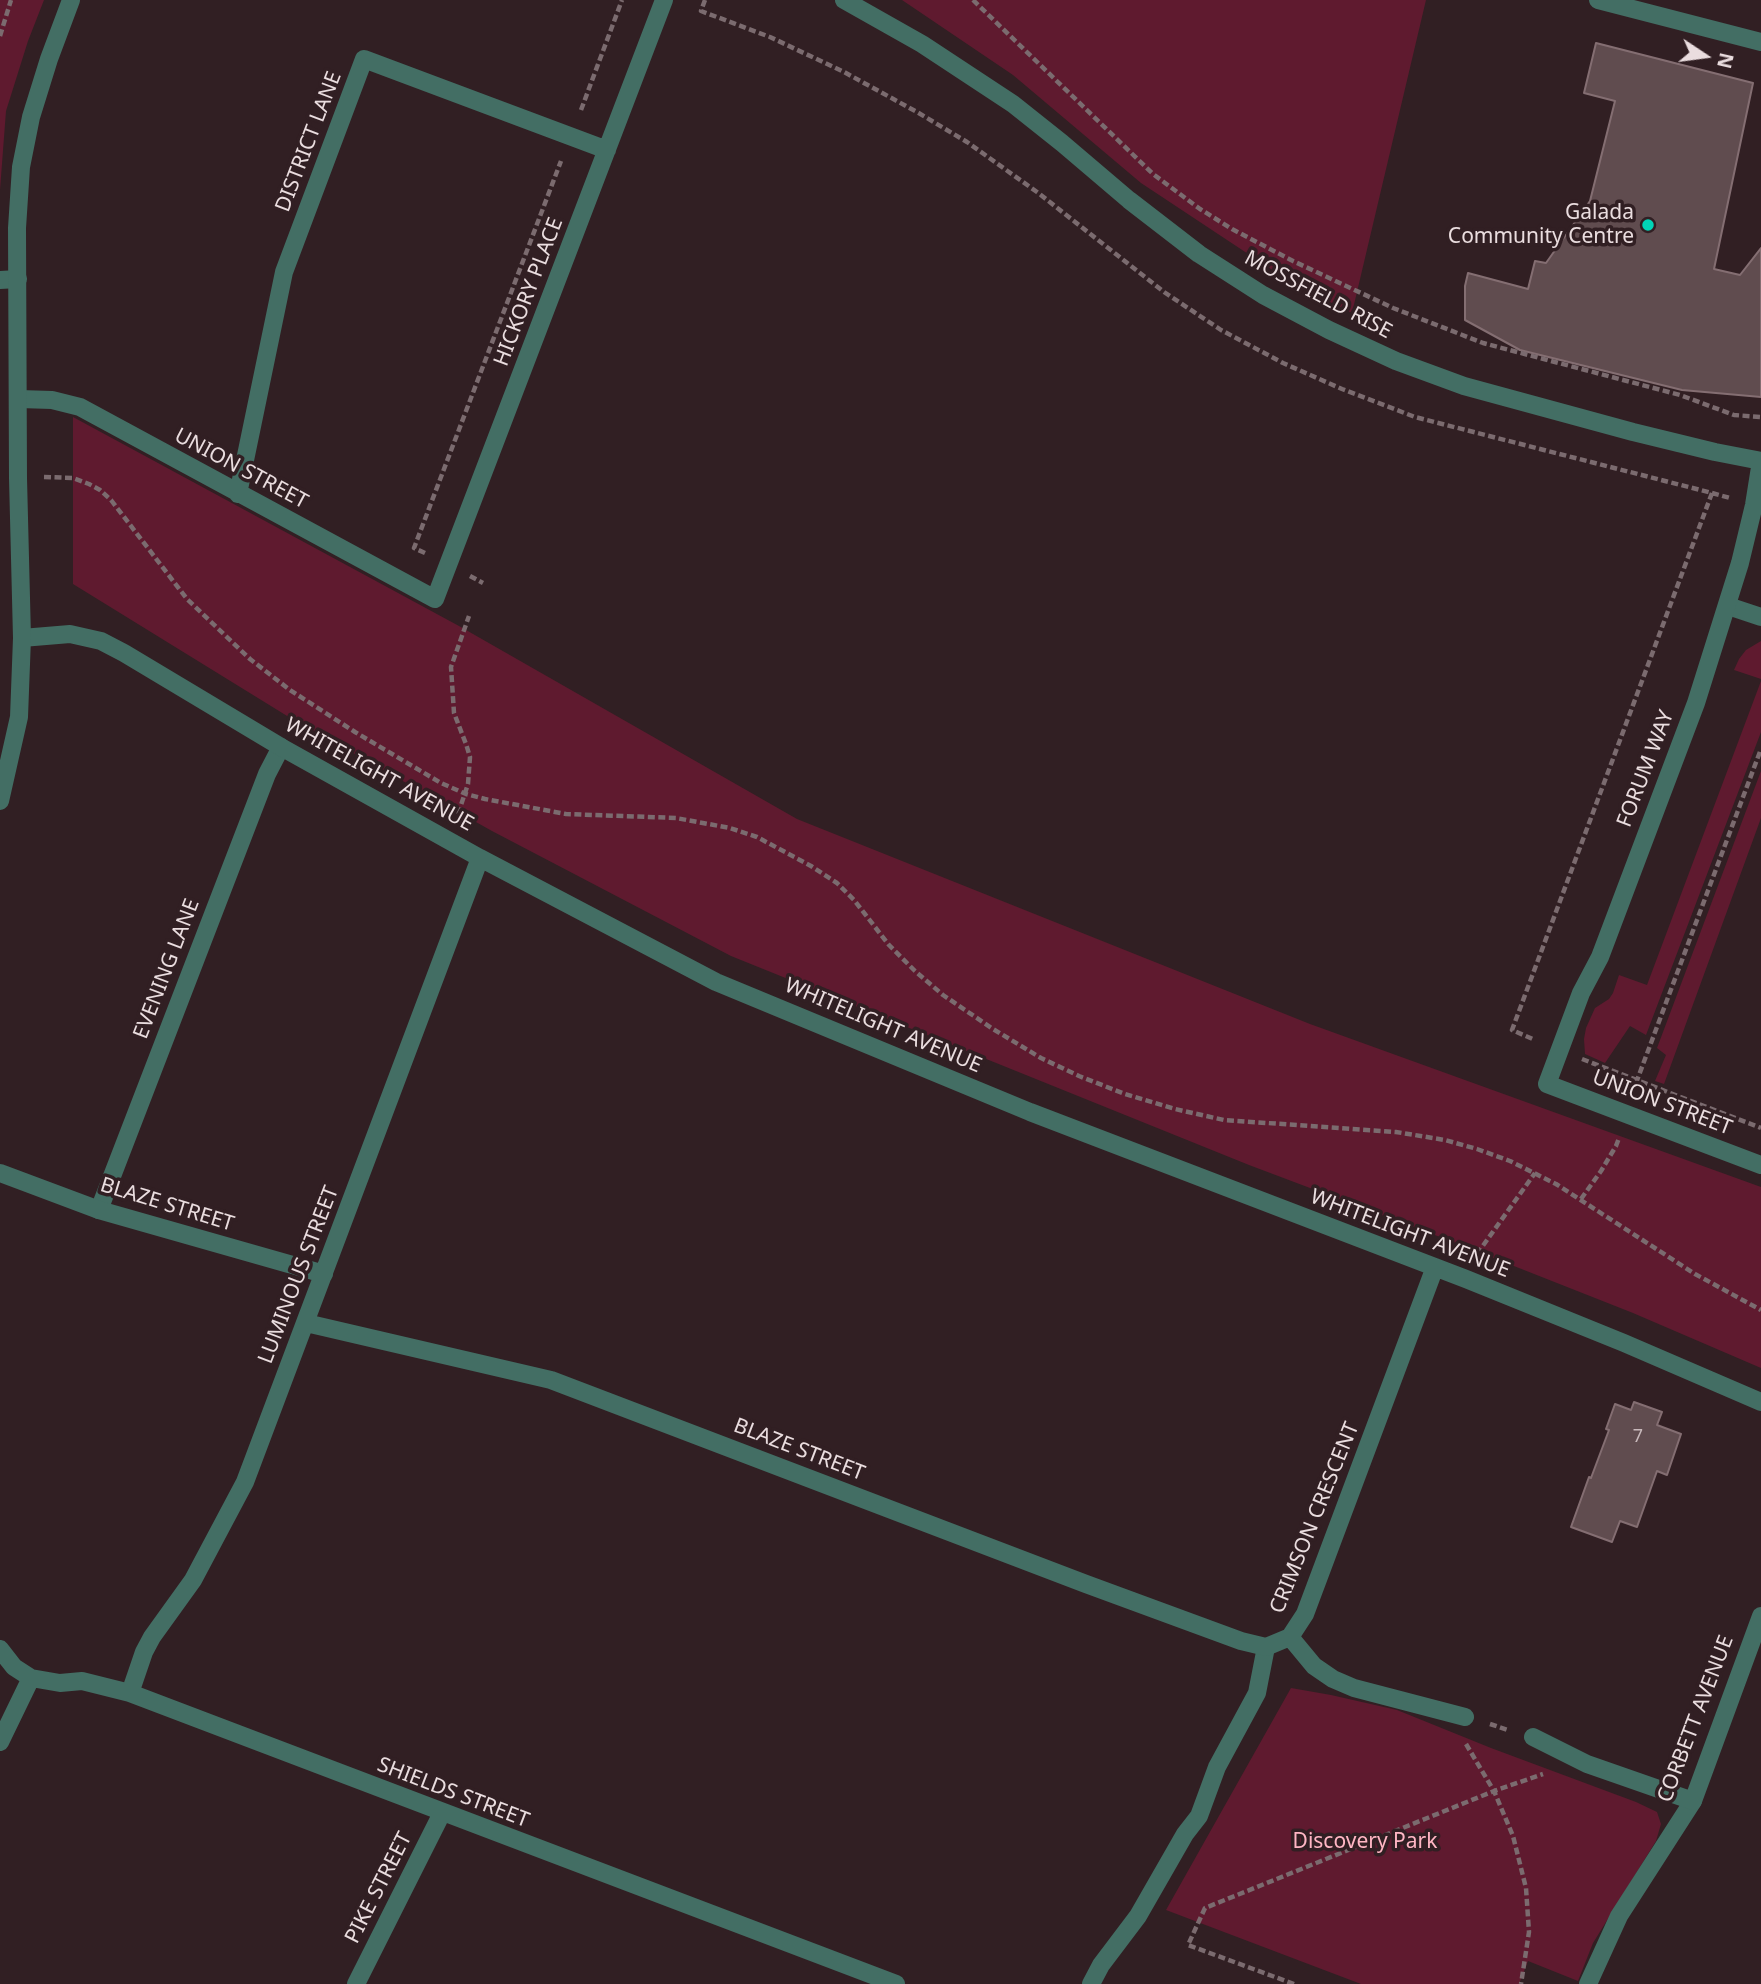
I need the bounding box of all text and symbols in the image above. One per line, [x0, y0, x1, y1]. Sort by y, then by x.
north arrow [1670, 21, 1740, 91]
text: N [1711, 50, 1740, 71]
street label: DISTRICT LANE [271, 68, 347, 216]
place label: Galada Community Centre [1448, 200, 1634, 250]
street label: HICKORY PLACE [489, 214, 569, 370]
marker: Galada Community Centre [1640, 217, 1656, 233]
street label: MOSSFIELD RISE [1240, 246, 1396, 344]
street label: UNION STREET [170, 423, 312, 515]
street label: FORUM WAY [1612, 707, 1680, 831]
street label: WHITELIGHT AVENUE [280, 713, 478, 837]
street label: EVENING LANE [129, 895, 205, 1043]
street label: WHITELIGHT AVENUE [781, 973, 985, 1079]
street label: UNION STREET [1589, 1065, 1735, 1141]
street label: BLAZE STREET [97, 1173, 237, 1237]
street label: LUMINOUS STREET [253, 1183, 345, 1367]
street label: WHITELIGHT AVENUE [1307, 1184, 1513, 1284]
street label: BLAZE STREET [730, 1413, 868, 1487]
street label: CRIMSON CRESCENT [1265, 1419, 1365, 1617]
house number: 7 [1633, 1426, 1643, 1448]
street label: CORBETT AVENUE [1653, 1632, 1739, 1806]
street label: SHIELDS STREET [374, 1752, 532, 1834]
street label: PIKE STREET [340, 1828, 418, 1948]
park label: Discovery Park [1293, 1829, 1437, 1855]

